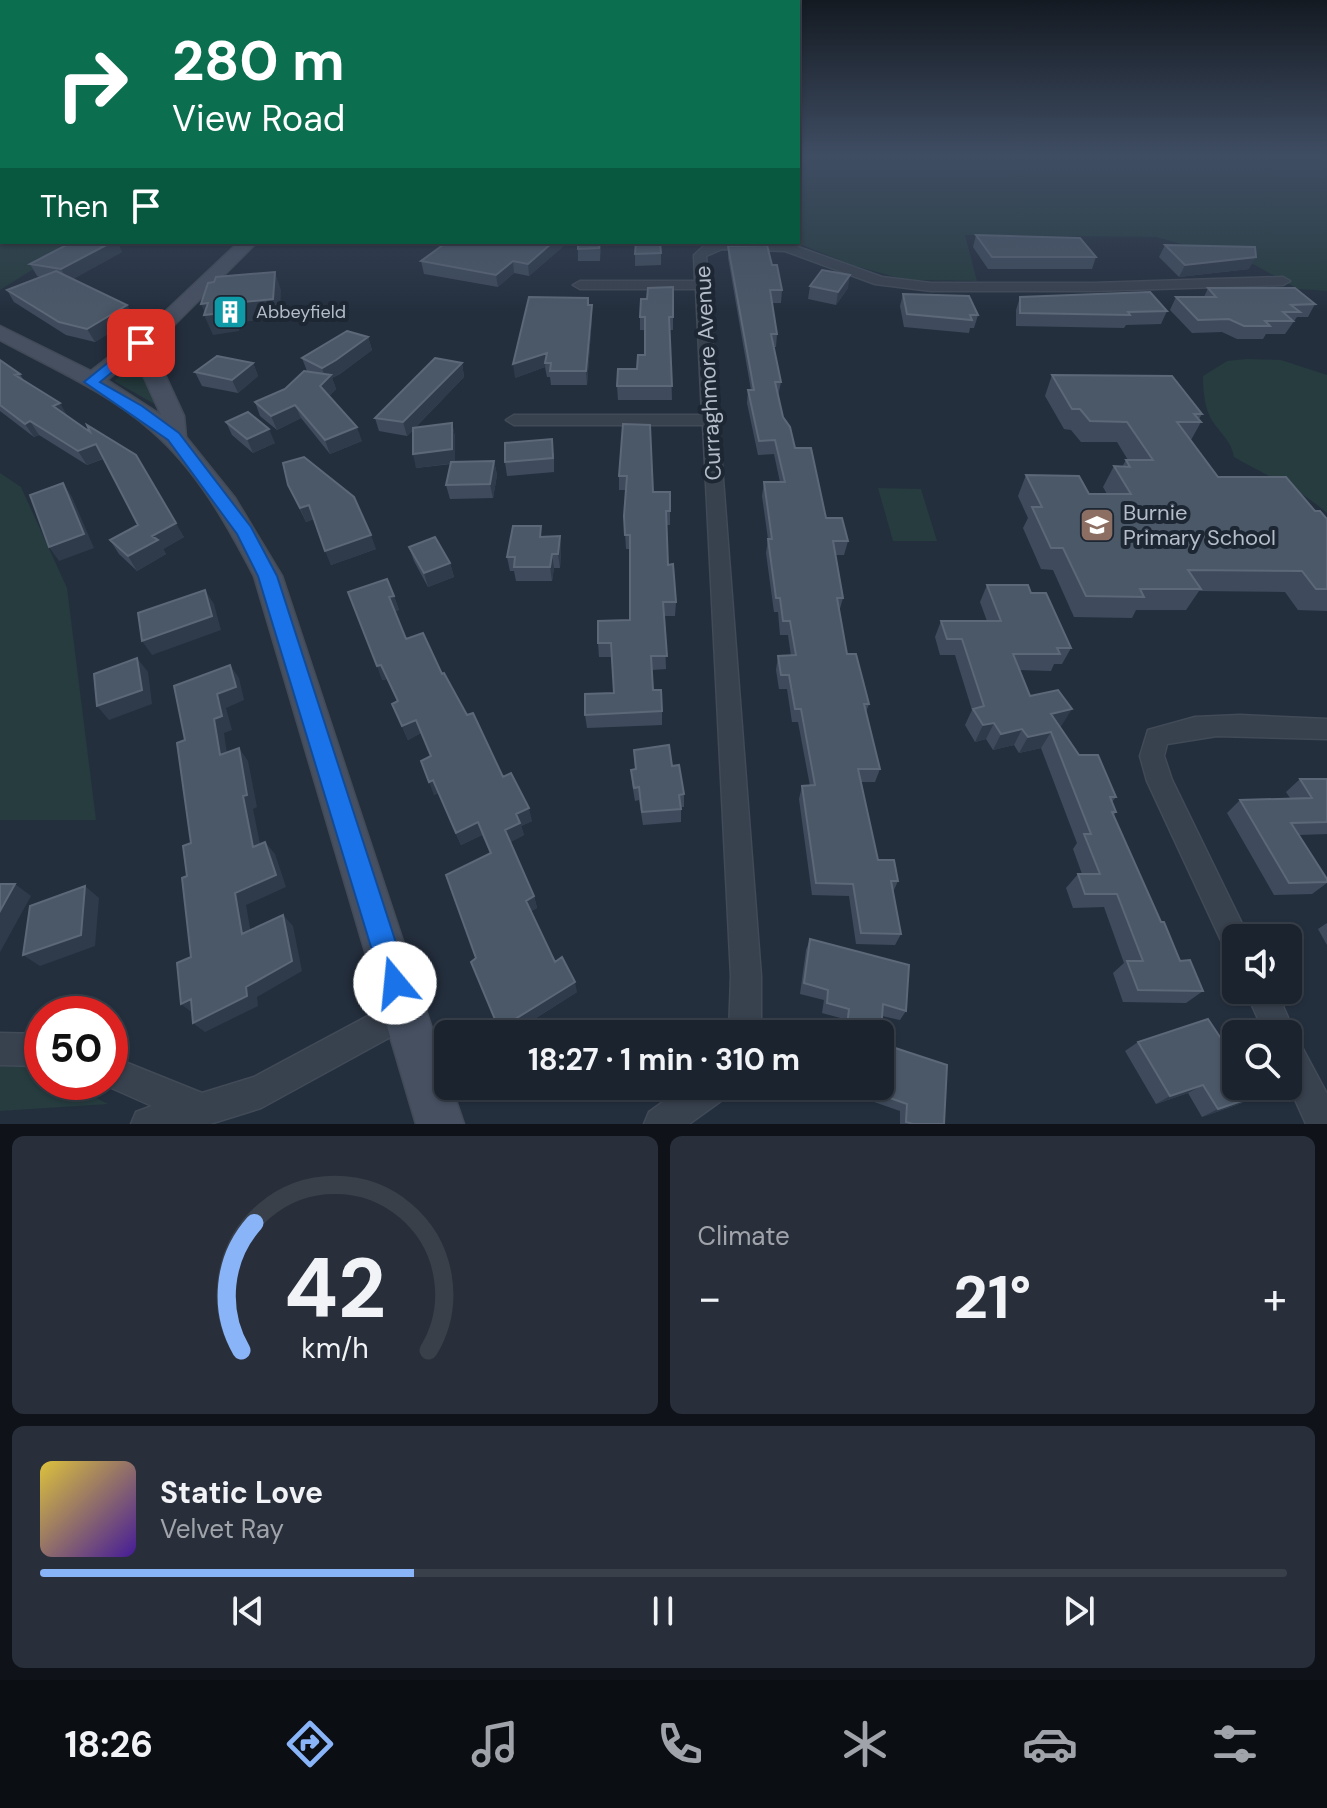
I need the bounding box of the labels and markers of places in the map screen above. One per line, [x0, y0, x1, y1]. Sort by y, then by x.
building icon: Abbeyfield [211, 293, 249, 331]
place label: Abbeyfield [256, 300, 346, 324]
pin [107, 309, 175, 377]
place label: Burnie Primary School [1123, 498, 1276, 552]
school or university icon: Burnie Primary School [1078, 506, 1116, 544]

